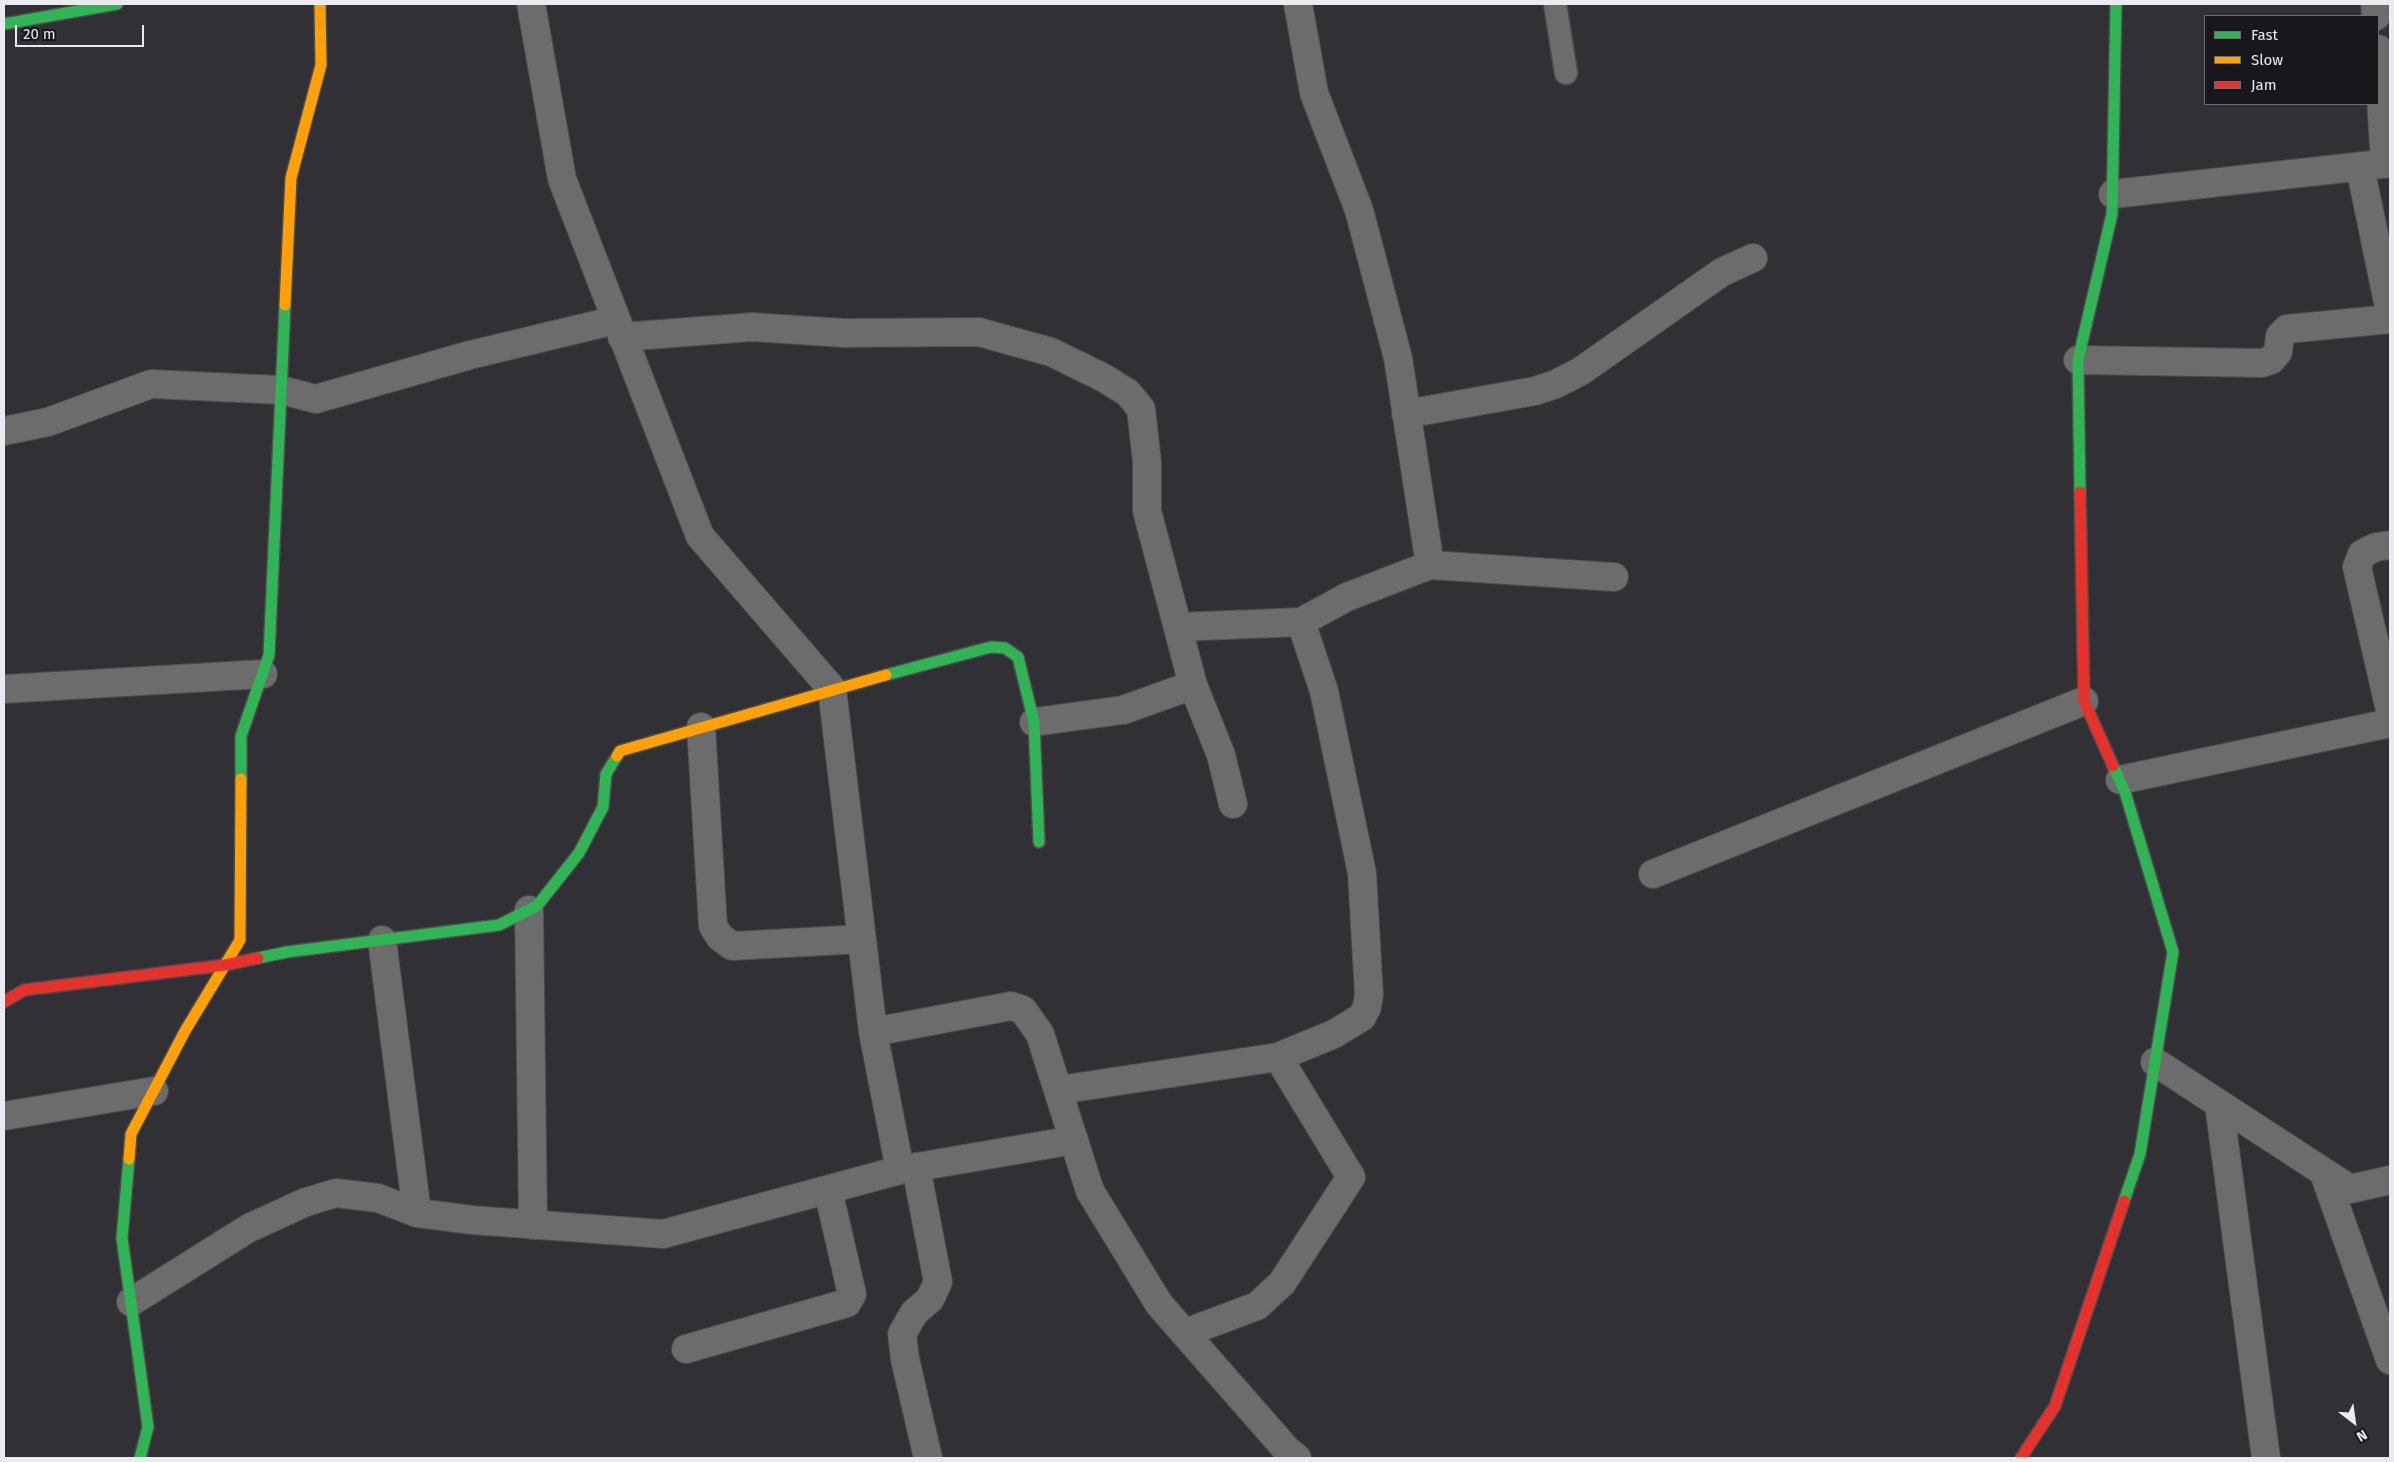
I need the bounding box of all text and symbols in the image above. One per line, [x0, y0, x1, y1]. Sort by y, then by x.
scale bar [18, 15, 146, 47]
legend [2204, 15, 2379, 105]
text: 20 m [23, 25, 56, 43]
text: Fast [2251, 26, 2278, 44]
text: Slow [2251, 51, 2283, 69]
text: Jam [2251, 76, 2277, 94]
north arrow [2329, 1397, 2379, 1447]
text: N [2353, 1426, 2370, 1445]

